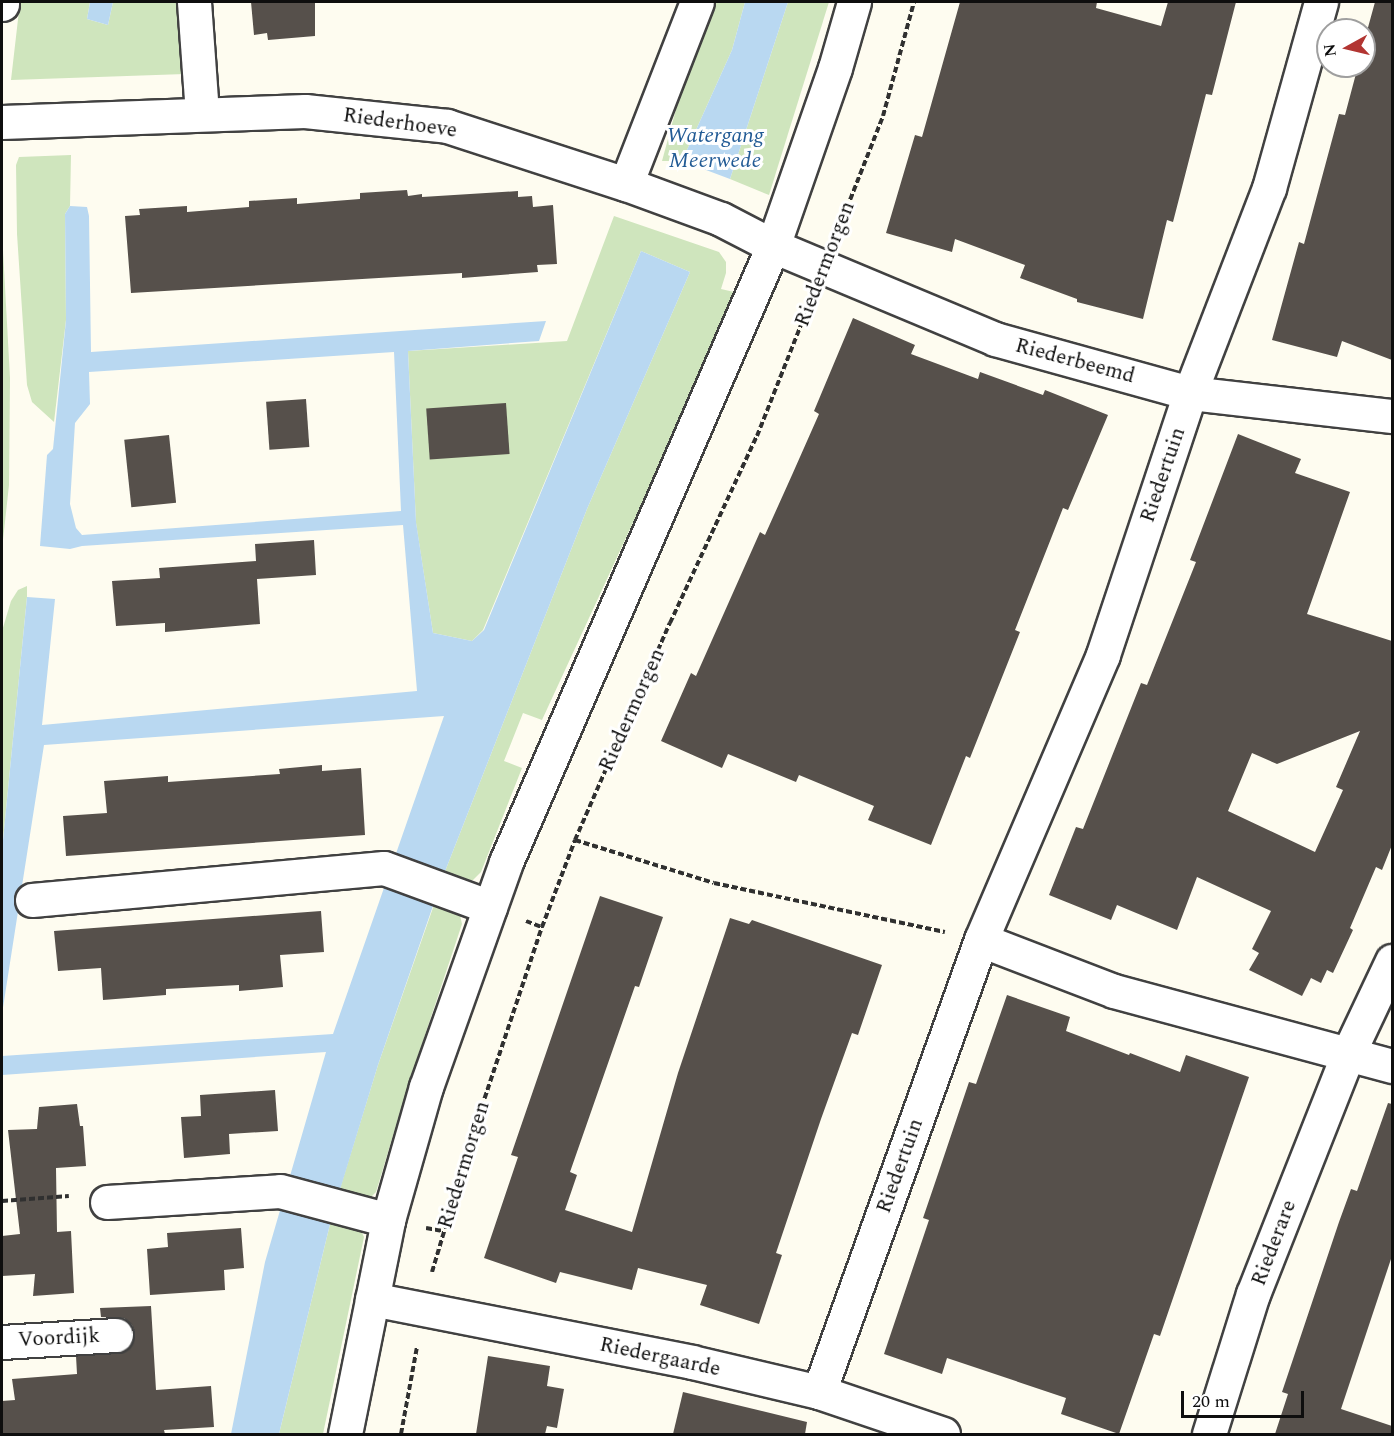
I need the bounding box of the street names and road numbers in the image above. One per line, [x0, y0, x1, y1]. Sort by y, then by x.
street label: Riederhoeve [341, 103, 459, 143]
street label: Riedermorgen [790, 198, 860, 330]
street label: Riederbeemd [1012, 333, 1138, 389]
street label: Riedertuin [1135, 424, 1191, 526]
street label: Riedermorgen [594, 644, 670, 776]
street label: Riedermorgen [433, 1098, 495, 1232]
street label: Riedertuin [871, 1115, 929, 1217]
street label: Riederare [1246, 1197, 1302, 1289]
street label: Voordijk [17, 1323, 101, 1353]
street label: Riedergaarde [597, 1332, 723, 1382]

